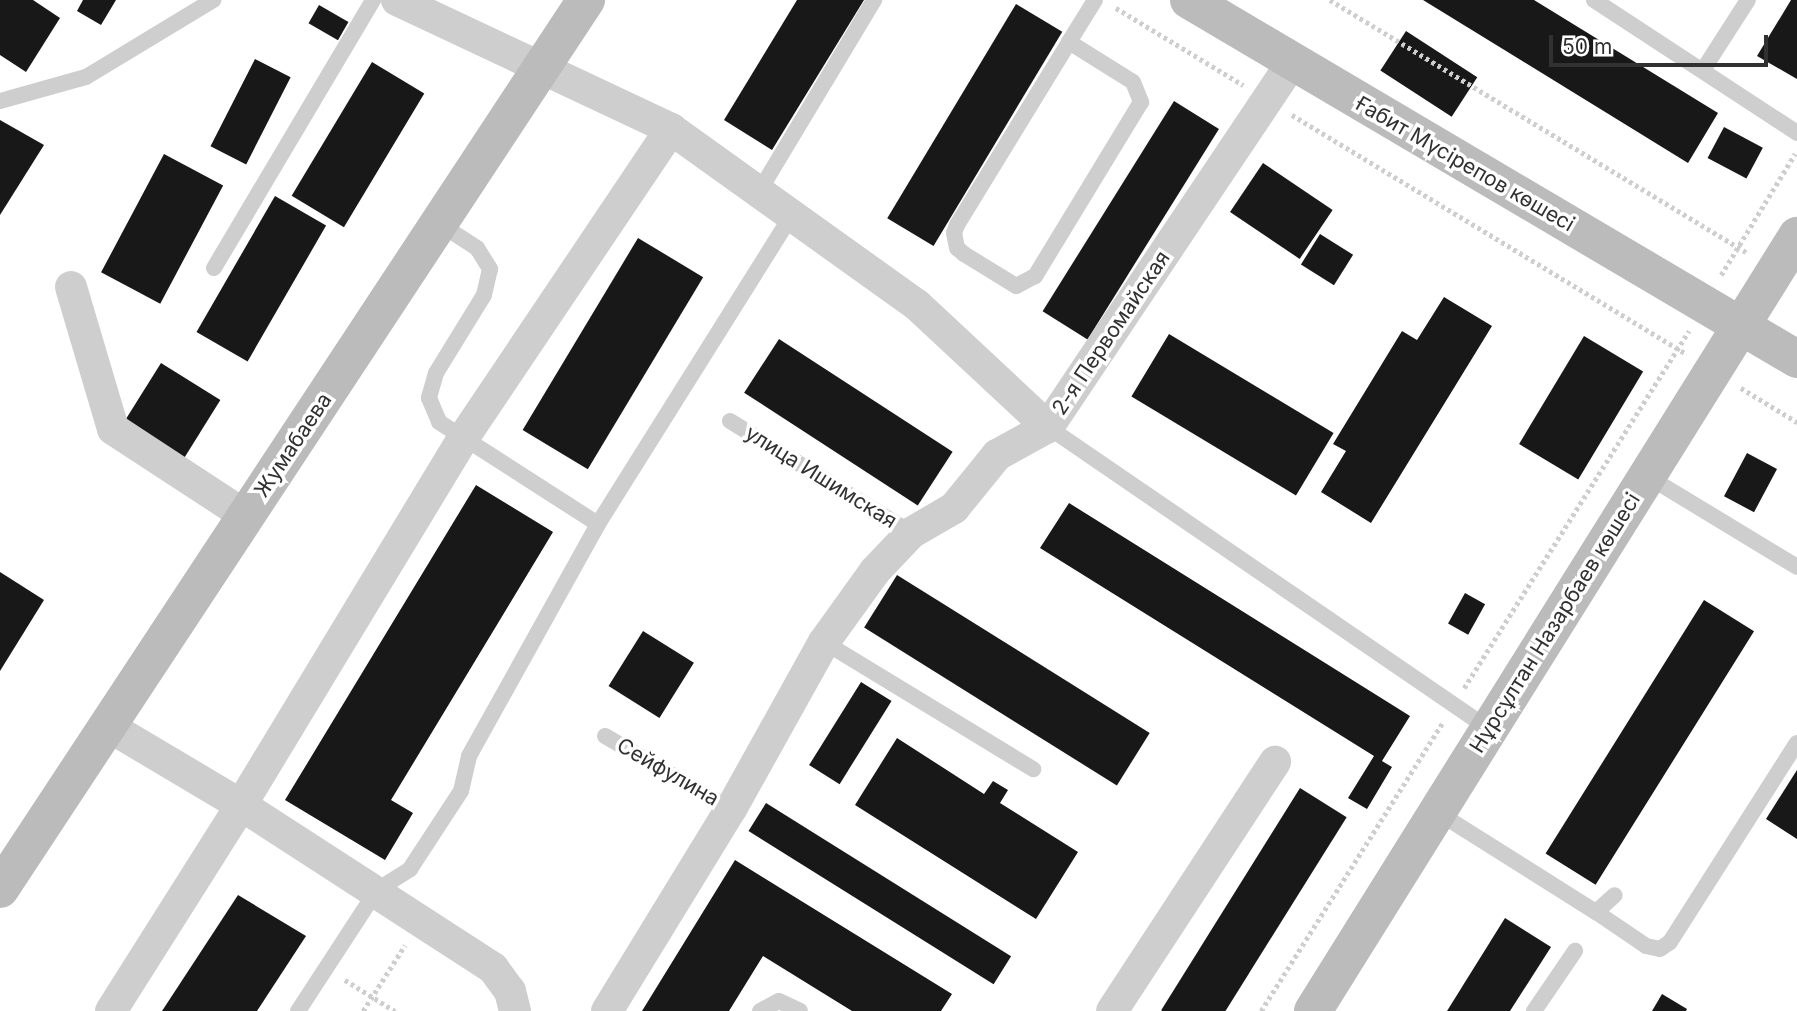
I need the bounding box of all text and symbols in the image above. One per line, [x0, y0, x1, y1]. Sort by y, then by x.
scale bar [1552, 21, 1771, 65]
text: 50 m [1562, 34, 1612, 59]
street label: Ғабит Мүсірепов көшесі [1351, 91, 1579, 237]
street label: 2-я Первомайская [1047, 246, 1175, 420]
street label: Жумабаева [249, 388, 337, 502]
street label: улица Ишимская [741, 420, 901, 534]
street label: Нұрсұлтан Назарбаев көшесі [1464, 488, 1646, 758]
street label: Сейфулина [612, 733, 724, 811]

